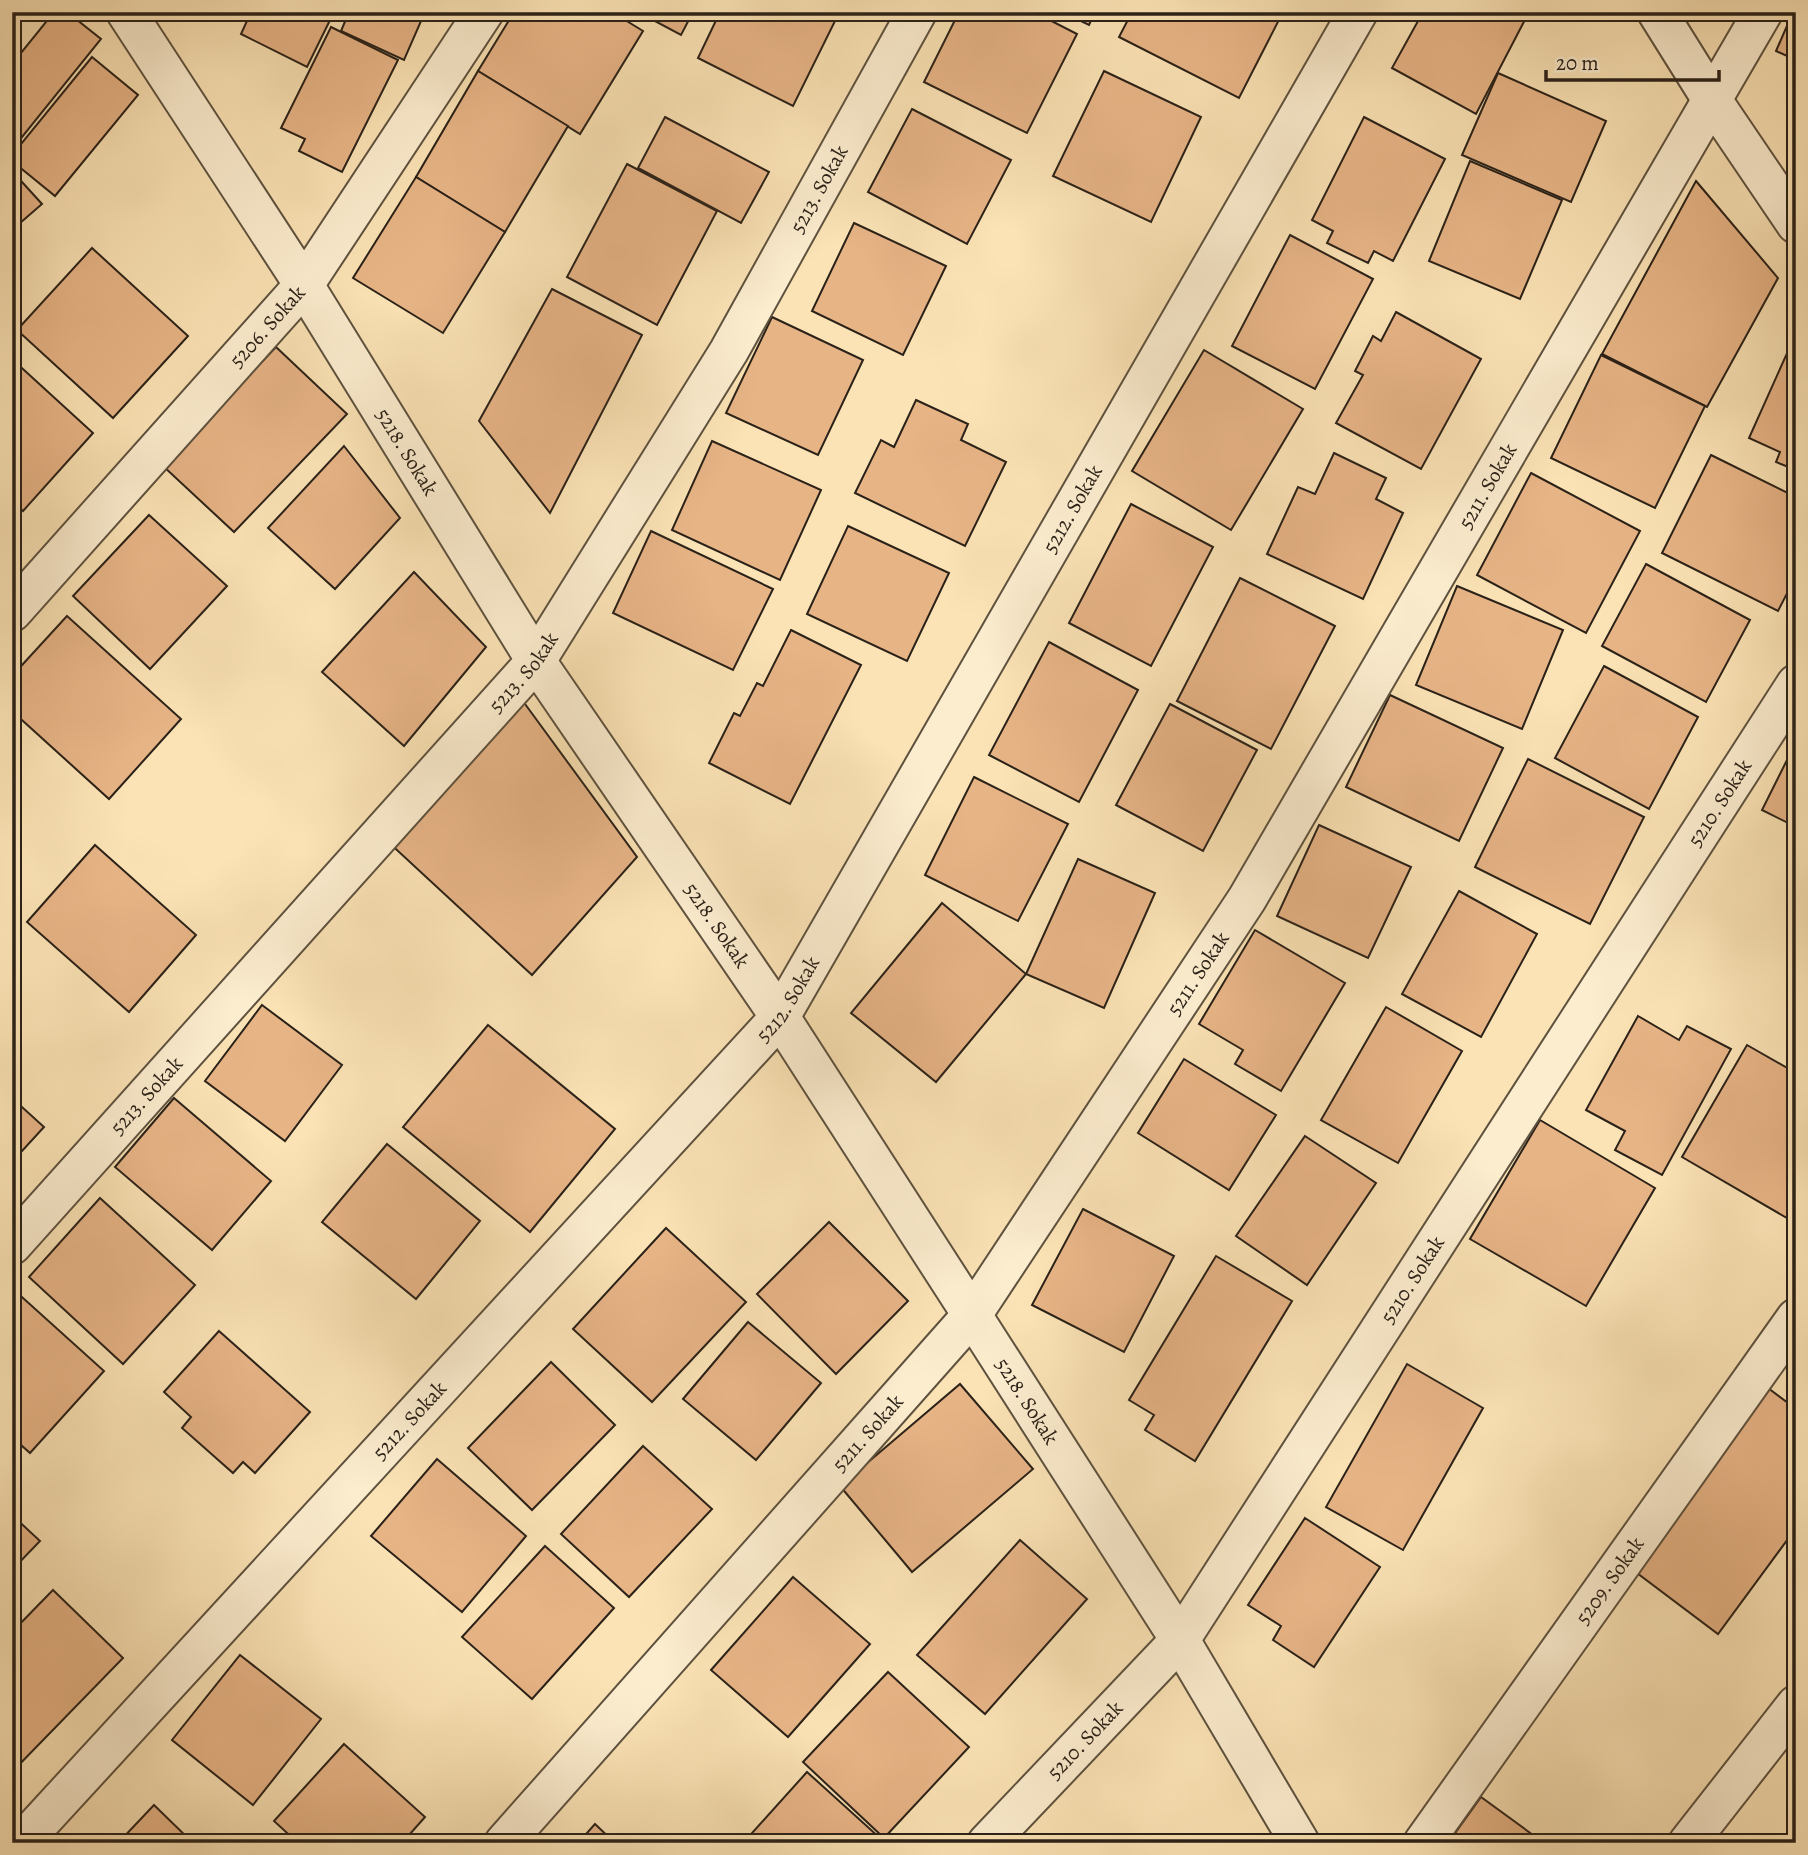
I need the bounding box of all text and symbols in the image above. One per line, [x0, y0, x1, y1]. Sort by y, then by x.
scale bar [1546, 38, 1719, 82]
text: 20 m [1556, 49, 1599, 77]
street label: 5213. Sokak [783, 140, 855, 238]
street label: 5206. Sokak [223, 279, 312, 374]
street label: 5218. Sokak [369, 403, 445, 501]
street label: 5211. Sokak [1451, 437, 1524, 534]
street label: 5212. Sokak [1036, 459, 1109, 558]
street label: 5213. Sokak [482, 626, 565, 719]
street label: 5210. Sokak [1681, 753, 1758, 852]
street label: 5218. Sokak [678, 877, 757, 974]
street label: 5211. Sokak [1160, 926, 1236, 1021]
street label: 5212. Sokak [750, 950, 826, 1048]
street label: 5213. Sokak [104, 1050, 189, 1141]
street label: 5210. Sokak [1374, 1230, 1451, 1329]
street label: 5218. Sokak [989, 1352, 1066, 1450]
street label: 5212. Sokak [366, 1374, 453, 1466]
street label: 5211. Sokak [826, 1388, 910, 1478]
street label: 5209. Sokak [1569, 1531, 1651, 1630]
street label: 5210. Sokak [1041, 1694, 1129, 1786]

